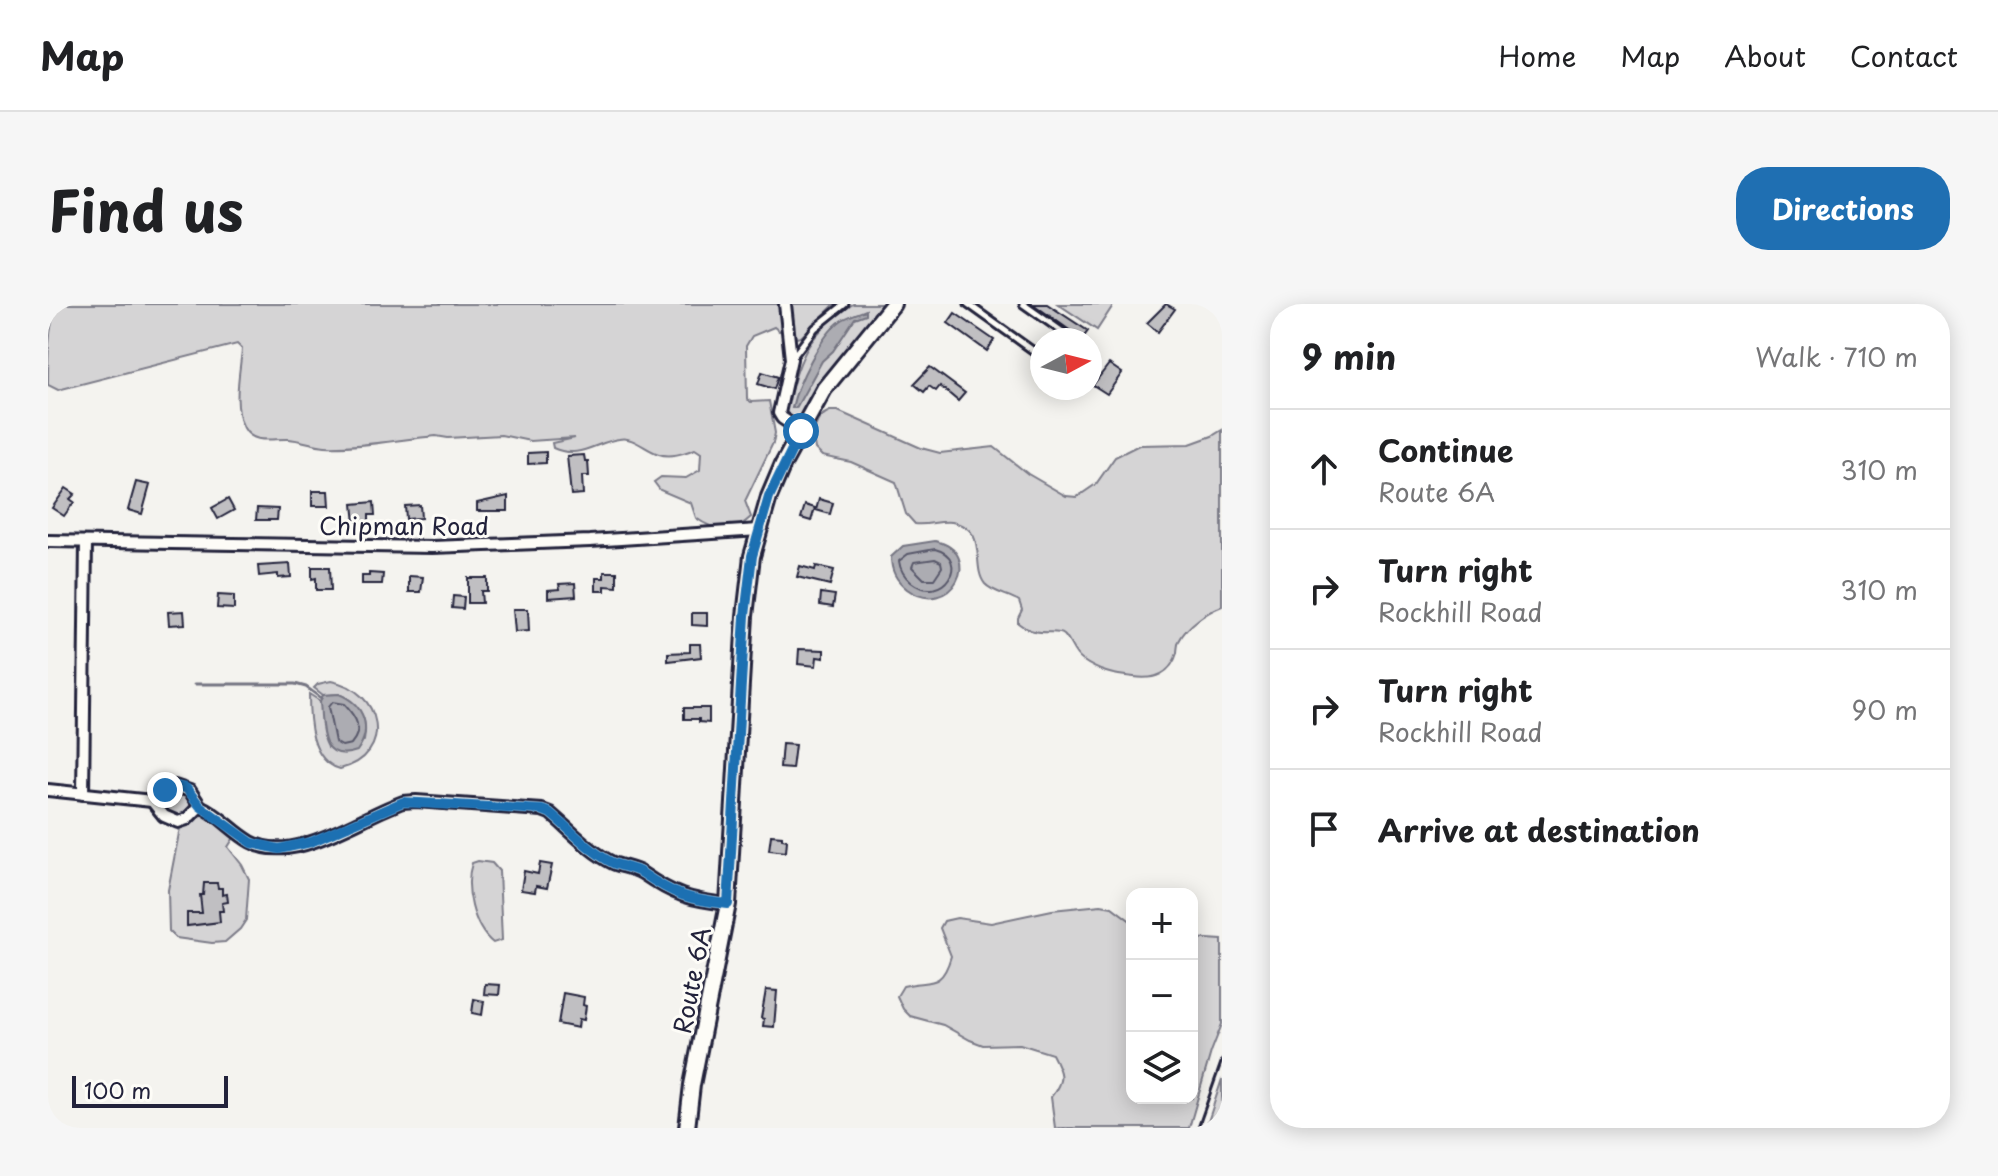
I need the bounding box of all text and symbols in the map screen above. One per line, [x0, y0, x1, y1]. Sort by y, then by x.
text: Map [40, 27, 124, 84]
text: Home [1498, 34, 1576, 77]
text: Map [1620, 34, 1680, 77]
text: About [1724, 34, 1806, 77]
text: Contact [1850, 34, 1958, 77]
text: Find us [48, 166, 244, 251]
button: Directions [1736, 167, 1950, 250]
north arrow [1030, 328, 1102, 400]
text: 9 min [1302, 330, 1396, 382]
text: Walk · 710 m [1755, 337, 1918, 376]
route start [783, 413, 819, 449]
text: Continue [1378, 427, 1513, 472]
icon: ahead [1302, 447, 1346, 491]
text: 310 m [1840, 450, 1918, 489]
text: Route 6A [1378, 472, 1495, 511]
street label: Chipman Road [319, 507, 489, 543]
text: Turn right [1378, 547, 1533, 592]
icon: right [1302, 567, 1346, 611]
text: 310 m [1840, 570, 1918, 609]
text: Rockhill Road [1378, 592, 1543, 631]
text: Turn right [1378, 667, 1533, 712]
icon: right [1302, 687, 1346, 731]
text: 90 m [1851, 690, 1918, 729]
text: Rockhill Road [1378, 712, 1543, 751]
route end [147, 772, 183, 808]
icon: arrive [1302, 807, 1346, 851]
text: Arrive at destination [1378, 807, 1700, 852]
map controls [1126, 888, 1198, 1104]
button: + [1126, 888, 1198, 960]
street label: Route 6A [663, 924, 719, 1036]
button: − [1126, 960, 1198, 1032]
button: layers [1126, 1032, 1198, 1104]
scale bar [72, 1072, 228, 1108]
text: 100 m [84, 1073, 151, 1106]

